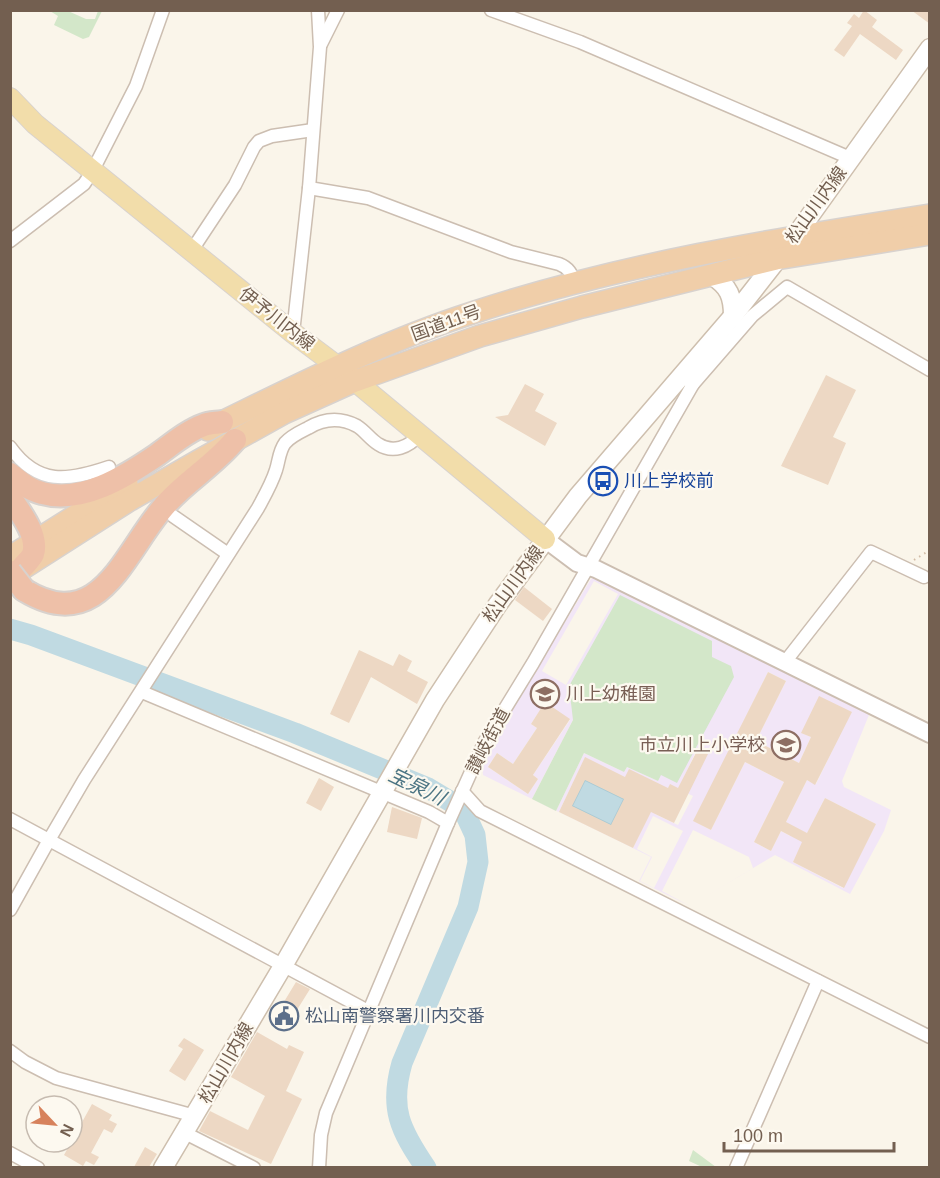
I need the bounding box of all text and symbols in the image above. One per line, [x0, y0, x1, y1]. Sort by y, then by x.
street label: 松山川内線 [781, 163, 851, 247]
street label: 伊予川内線 [235, 283, 319, 355]
street label: 国道11号 [408, 301, 484, 345]
bus stop icon: 川上学校前 [587, 465, 619, 497]
place label: 川上学校前 [624, 471, 714, 491]
street label: 松山川内線 [478, 542, 548, 626]
school or university icon: 川上幼稚園 [529, 678, 561, 710]
place label: 川上幼稚園 [566, 684, 656, 704]
street label: 讃岐街道 [462, 705, 514, 777]
school or university icon: 市立川上小学校 [770, 729, 802, 761]
place label: 市立川上小学校 [639, 735, 765, 755]
water label: 宝泉川 [385, 763, 451, 810]
public building icon: 松山南警察署川内交番 [268, 1000, 300, 1032]
place label: 松山南警察署川内交番 [305, 1006, 485, 1026]
street label: 松山川内線 [195, 1019, 257, 1107]
north arrow [24, 1094, 84, 1154]
scale bar [724, 1115, 894, 1153]
text: N [57, 1121, 77, 1139]
text: 100 m [733, 1126, 783, 1146]

